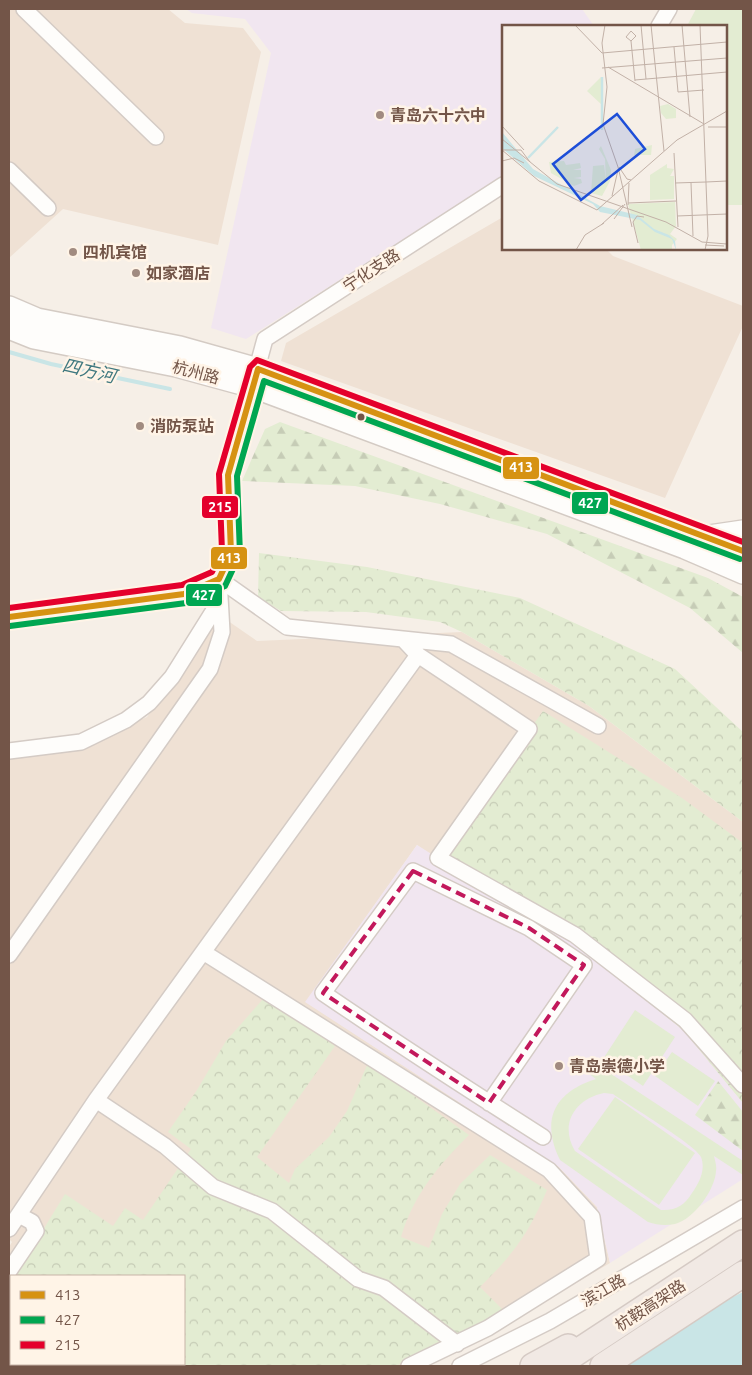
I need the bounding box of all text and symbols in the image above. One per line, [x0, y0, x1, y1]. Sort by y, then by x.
inset map [502, 25, 727, 250]
place label: 青岛六十六中 [390, 106, 486, 124]
marker: 青岛六十六中 [374, 109, 386, 121]
place label: 四机宾馆 [83, 243, 147, 261]
street label: 宁化支路 [339, 245, 403, 295]
marker: 四机宾馆 [67, 246, 79, 258]
place label: 如家酒店 [146, 264, 210, 282]
marker: 如家酒店 [130, 267, 142, 279]
water label: 四方河 [61, 354, 121, 387]
street label: 杭州路 [170, 357, 222, 387]
unlabelled marker [356, 412, 366, 422]
place label: 消防泵站 [150, 417, 214, 435]
marker: 消防泵站 [134, 420, 146, 432]
line badge: 413 [502, 456, 540, 480]
text: 413 [509, 459, 533, 475]
line badge: 427 [571, 491, 609, 515]
line badge: 215 [201, 495, 239, 519]
text: 427 [578, 495, 602, 511]
text: 215 [208, 499, 232, 515]
line badge: 413 [210, 546, 248, 570]
text: 413 [217, 550, 241, 566]
line badge: 427 [185, 583, 223, 607]
text: 427 [192, 587, 216, 603]
place label: 青岛崇德小学 [569, 1057, 665, 1075]
marker: 青岛崇德小学 [553, 1060, 565, 1072]
street label: 滨江路 [578, 1270, 628, 1310]
legend [10, 1275, 185, 1365]
street label: 杭鞍高架路 [612, 1276, 688, 1334]
text: 413 [55, 1286, 80, 1303]
text: 427 [55, 1311, 80, 1328]
text: 215 [55, 1336, 80, 1353]

